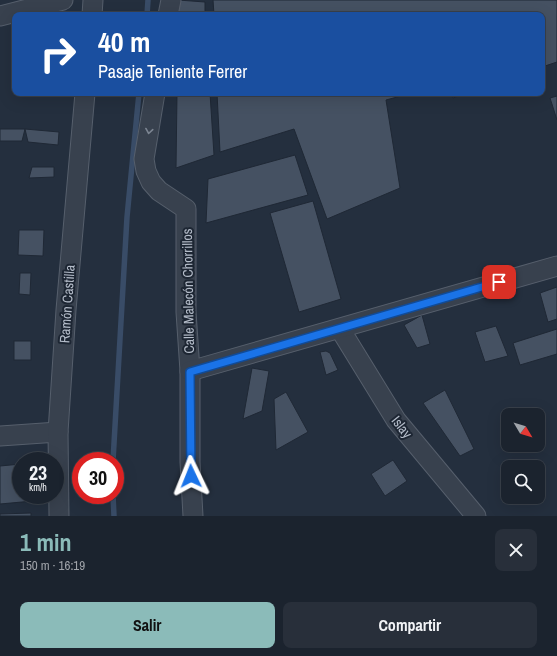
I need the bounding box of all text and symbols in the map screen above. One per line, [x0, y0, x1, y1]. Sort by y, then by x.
text: 40 m [98, 23, 150, 61]
icon: right [32, 28, 84, 80]
text: Pasaje Teniente Ferrer [98, 59, 247, 84]
one-way arrow [145, 128, 153, 135]
street label: Calle Malecón Chorrillos [178, 228, 198, 354]
street label: Ramón Castilla [55, 264, 79, 344]
pin [482, 265, 516, 299]
icon: arrive [488, 271, 510, 293]
north arrow [501, 408, 545, 452]
map controls [501, 408, 545, 504]
street label: Islay [388, 412, 417, 442]
speed limit sign: 30 [72, 452, 124, 504]
position arrow [170, 455, 212, 497]
text: 23 [29, 459, 47, 486]
button: search [501, 460, 545, 504]
text: km/h [29, 481, 47, 494]
text: 1 min [20, 526, 71, 558]
button: close [495, 529, 537, 571]
text: 150 m · 16:19 [20, 557, 85, 574]
button: Salir [20, 602, 275, 648]
button: Compartir [283, 602, 537, 648]

